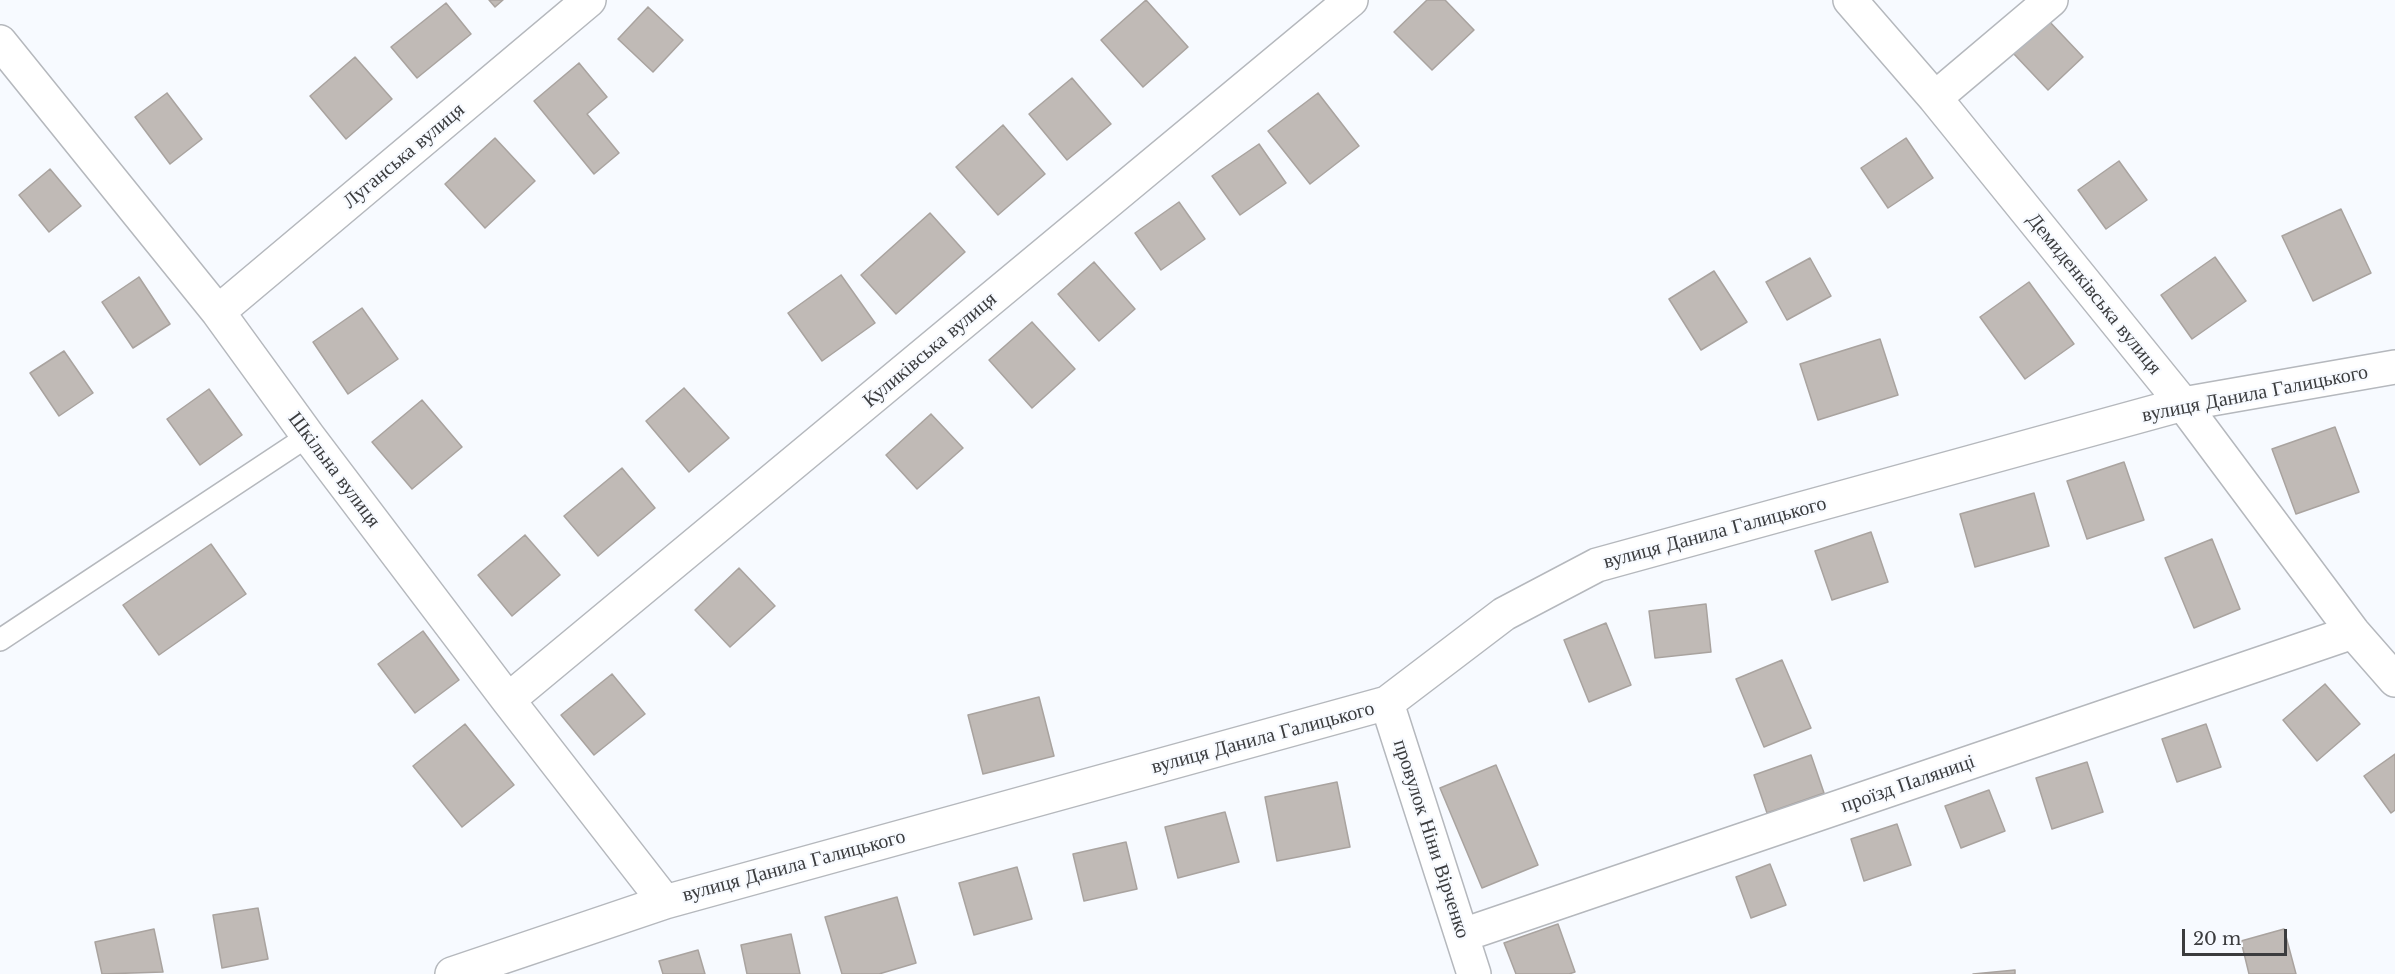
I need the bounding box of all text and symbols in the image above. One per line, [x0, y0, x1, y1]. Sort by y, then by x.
street label: Луганська вулиця [338, 98, 470, 214]
street label: Демиденківська вулиця [2021, 208, 2167, 380]
street label: Куликівська вулиця [858, 287, 1002, 413]
street label: вулиця Данила Галицького [2140, 360, 2370, 428]
street label: Шкільна вулиця [283, 408, 385, 532]
street label: вулиця Данила Галицького [1601, 492, 1829, 574]
street label: вулиця Данила Галицького [1149, 697, 1377, 779]
street label: провулок Ніни Вірченко [1387, 736, 1475, 942]
street label: проїзд Паляниці [1838, 750, 1978, 818]
street label: вулиця Данила Галицького [680, 825, 908, 907]
scale bar [2185, 917, 2290, 955]
text: 20 m [2193, 928, 2241, 950]

